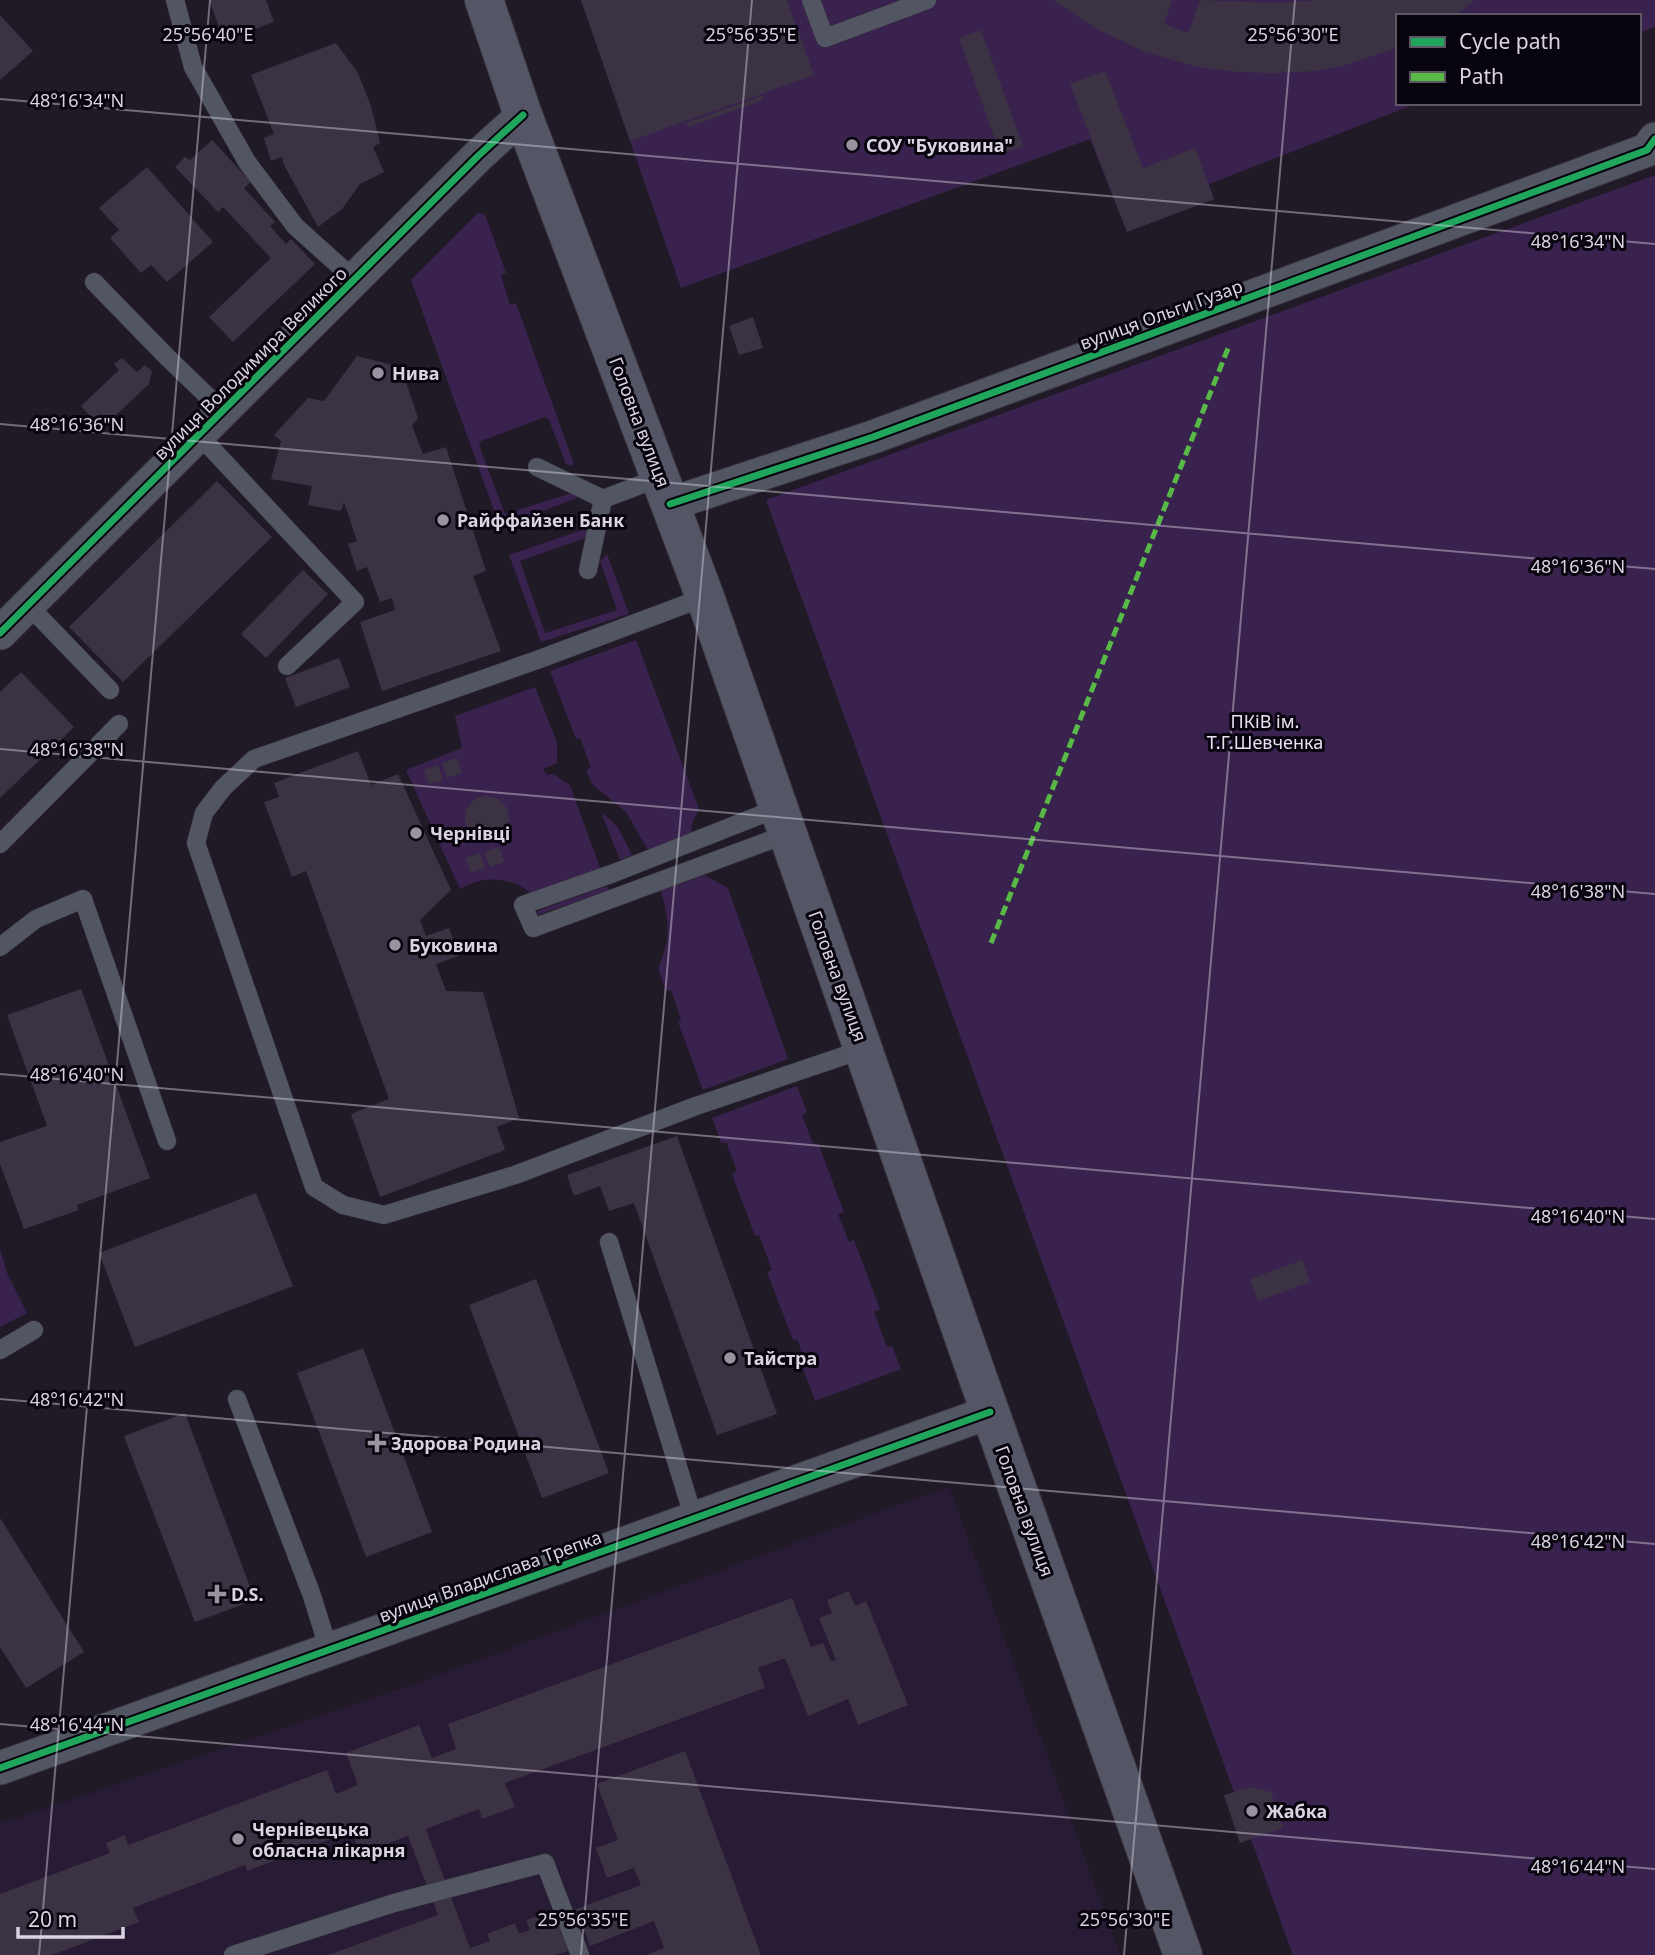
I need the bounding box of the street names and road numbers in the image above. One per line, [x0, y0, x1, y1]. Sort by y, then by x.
street label: вулиця Володимира Великого [148, 261, 352, 465]
street label: вулиця Ольги Гузар [1076, 273, 1246, 355]
street label: Головна вулиця [604, 353, 676, 491]
street label: Головна вулиця [803, 907, 873, 1045]
street label: Головна вулиця [990, 1442, 1060, 1580]
street label: вулиця Владислава Трепка [375, 1525, 605, 1627]

